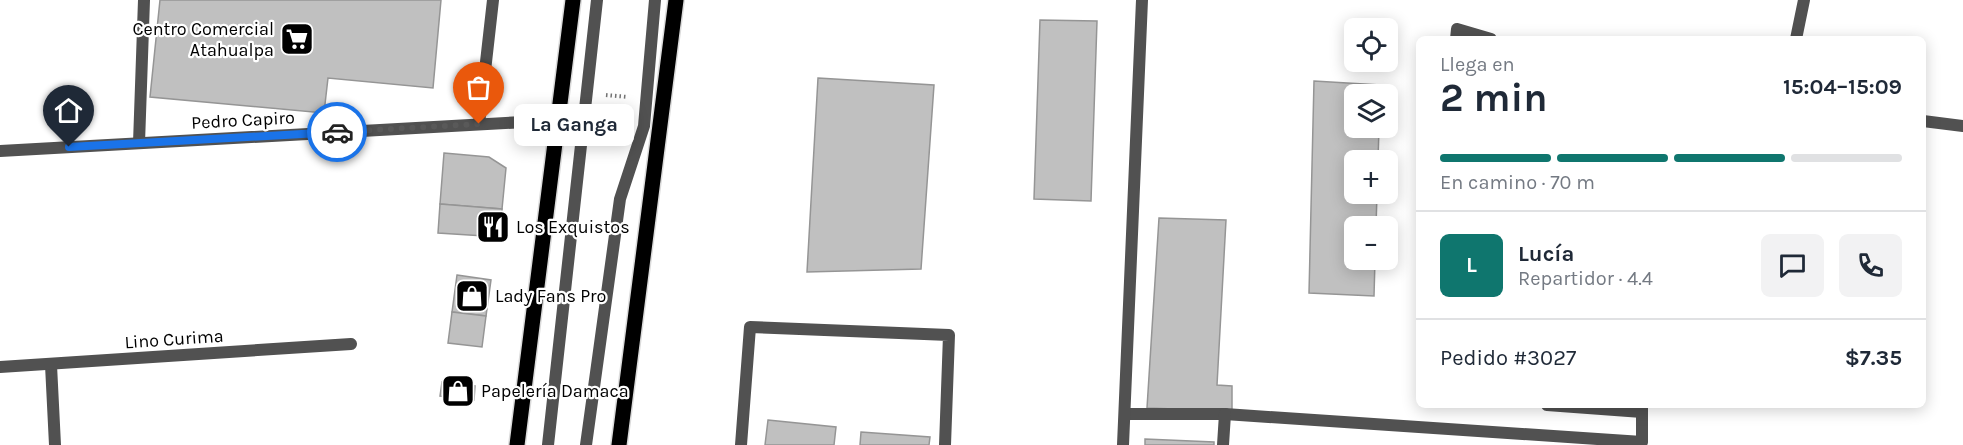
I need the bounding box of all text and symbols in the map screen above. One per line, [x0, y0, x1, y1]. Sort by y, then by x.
place label: Centro Comercial Atahualpa [132, 18, 274, 61]
map controls [1344, 18, 1398, 270]
button: locate [1344, 18, 1398, 72]
supermarket icon: Centro Comercial Atahualpa [279, 21, 315, 57]
text: Llega en [1440, 53, 1515, 76]
pin [453, 62, 504, 124]
icon: bag [462, 71, 495, 104]
text: 15:04–15:09 [1783, 74, 1902, 100]
text: 2 min [1440, 75, 1548, 121]
button: layers [1344, 84, 1398, 138]
pin [43, 85, 94, 147]
icon: home [52, 94, 85, 127]
courier [307, 102, 367, 162]
callout: La Ganga [515, 103, 635, 145]
street label: Pedro Capiro [191, 106, 295, 134]
text: La Ganga [530, 113, 618, 136]
icon: car [321, 116, 354, 149]
button: + [1344, 150, 1398, 204]
text: En camino · 70 m [1440, 171, 1595, 194]
restaurant icon: Los Exquistos [475, 209, 511, 245]
place label: Los Exquistos [516, 216, 630, 238]
button: − [1344, 216, 1398, 270]
button: chat [1761, 234, 1824, 297]
button: phone [1839, 234, 1902, 297]
text: Lucía [1518, 241, 1574, 267]
text: L [1466, 252, 1477, 278]
text: Repartidor · 4.4 [1518, 267, 1653, 290]
shop icon: Lady Fans Pro [454, 278, 490, 314]
place label: Lady Fans Pro [495, 285, 606, 307]
street label: Lino Curima [124, 325, 224, 353]
text: Pedido #3027 [1440, 345, 1576, 371]
text: $7.35 [1845, 345, 1902, 371]
shop icon: Papelería Damaca [440, 373, 476, 409]
place label: Papelería Damaca [481, 380, 629, 402]

